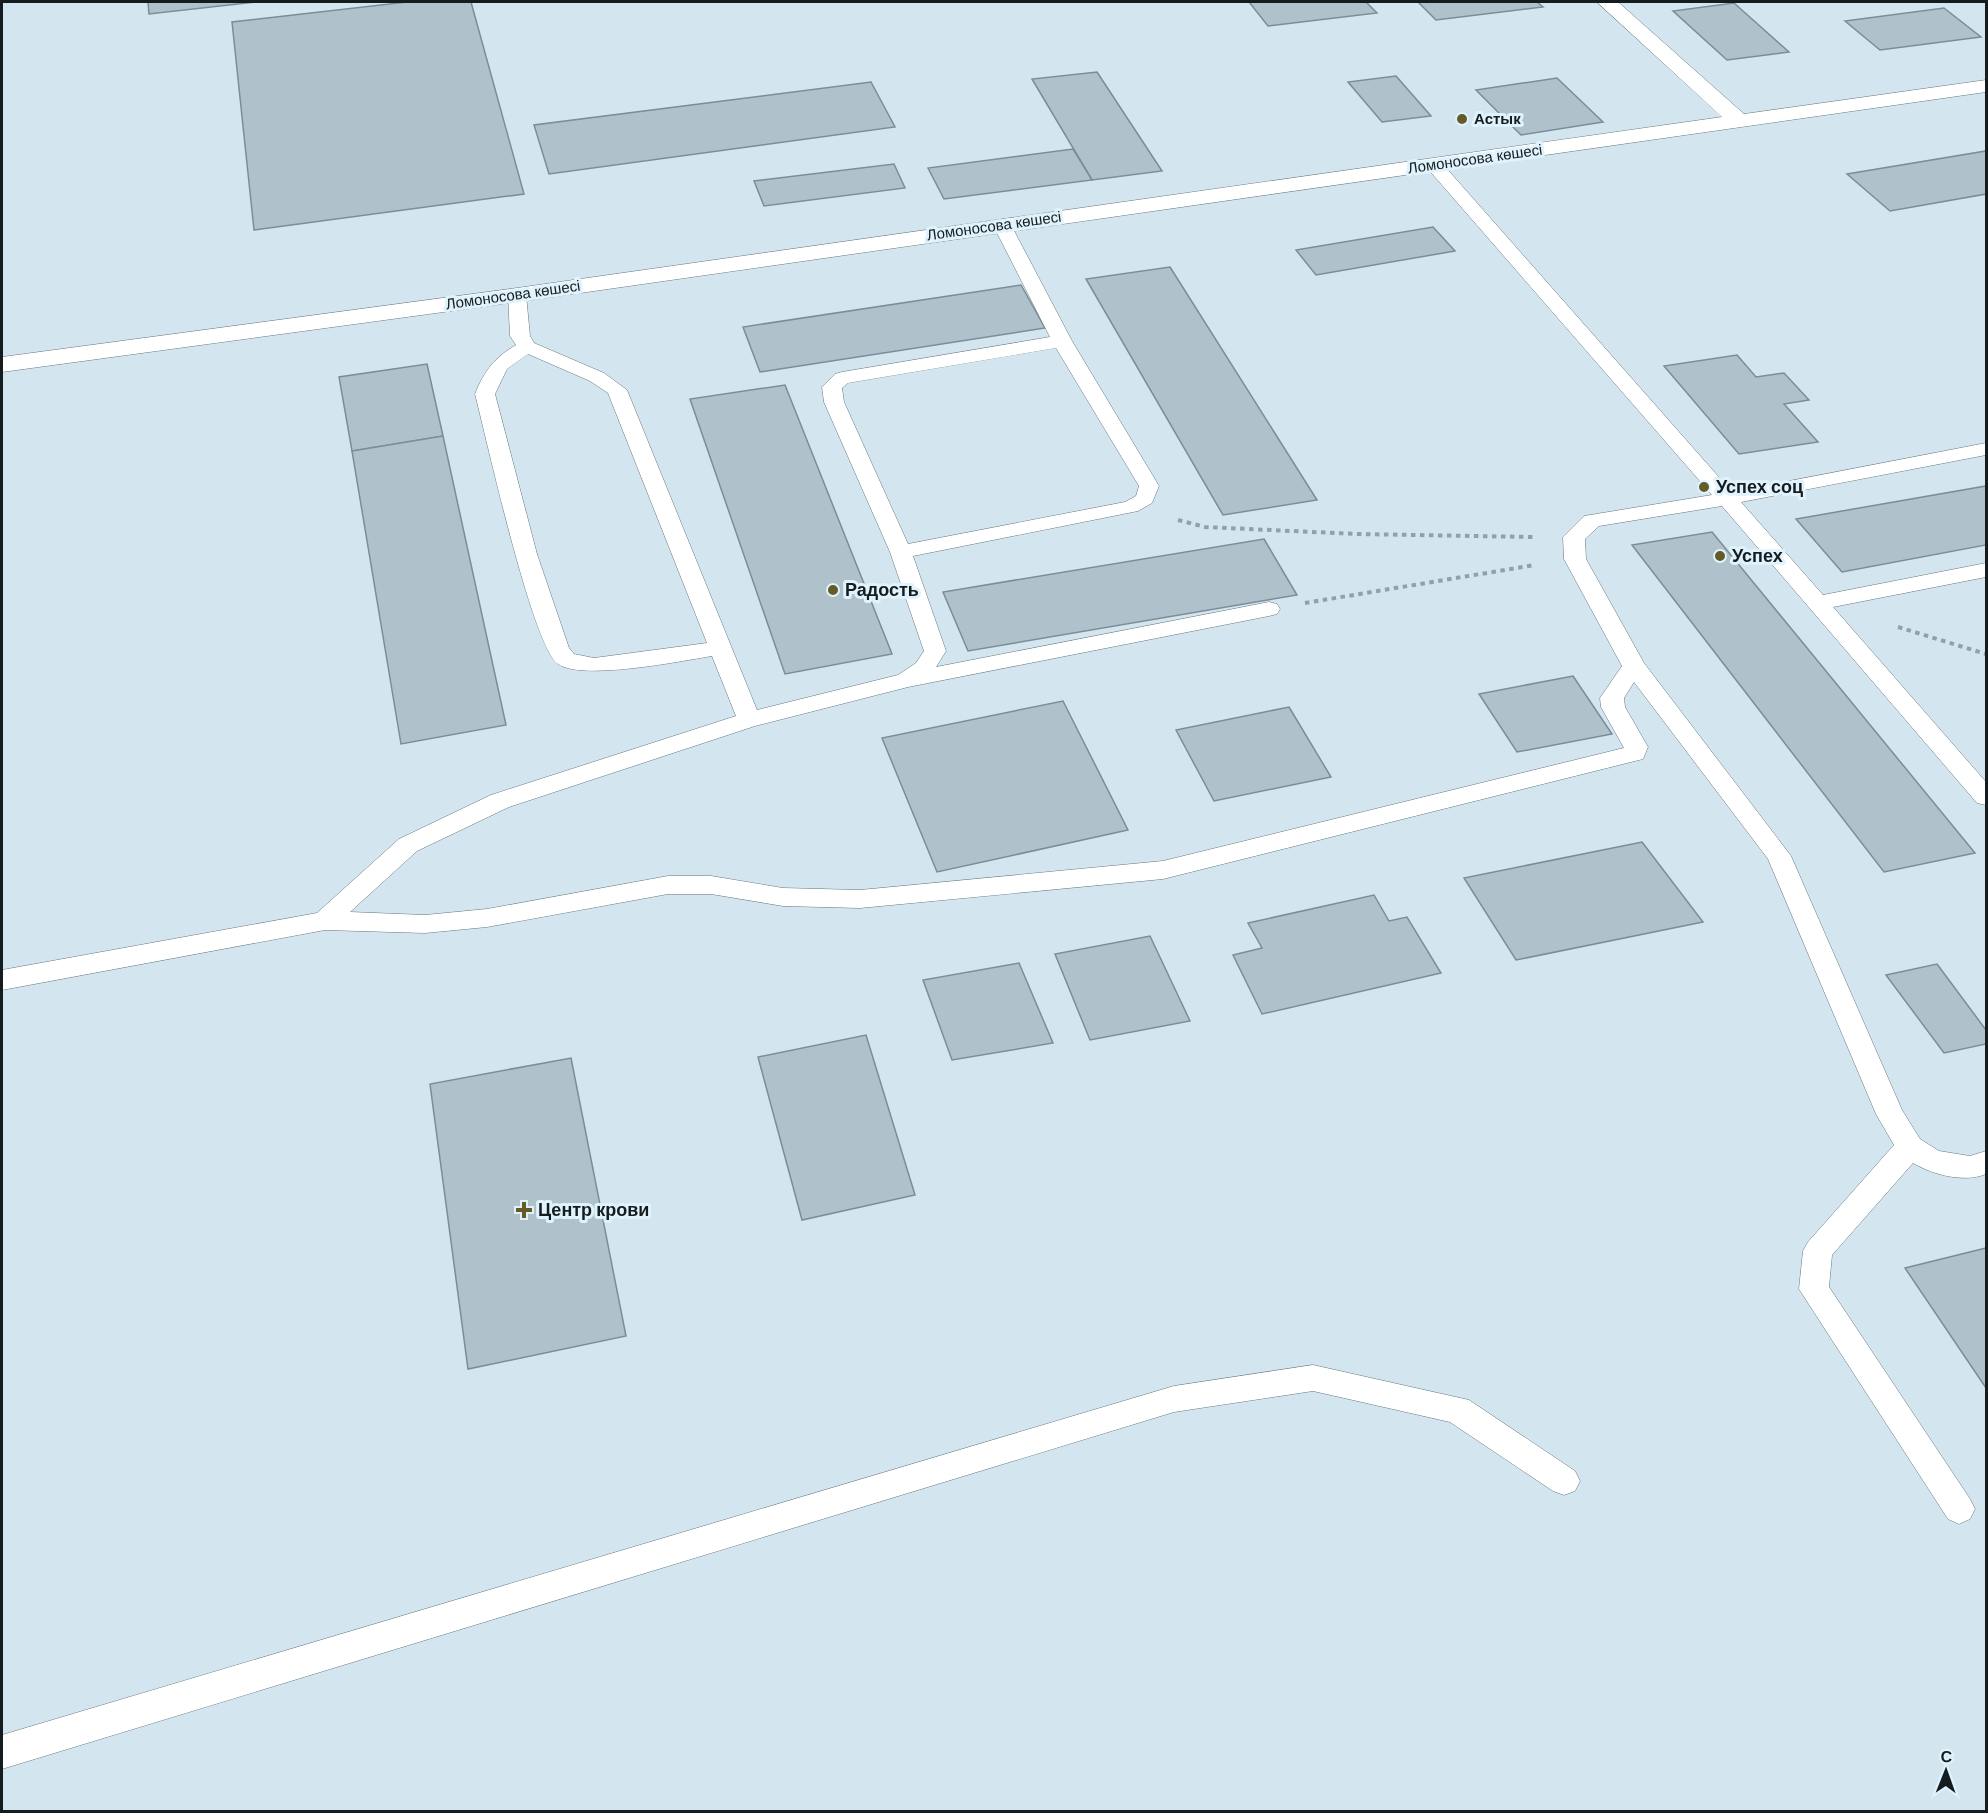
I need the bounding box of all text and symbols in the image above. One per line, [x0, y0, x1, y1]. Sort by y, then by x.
place label: Астык [1474, 109, 1521, 129]
marker: Астык [1455, 112, 1469, 126]
street label: Ломоносова көшесі [1406, 140, 1544, 178]
street label: Ломоносова көшесі [925, 207, 1063, 245]
street label: Ломоносова көшесі [444, 276, 582, 314]
place label: Успех соц [1716, 475, 1803, 499]
marker: Успех соц [1697, 480, 1711, 494]
place label: Успех [1732, 544, 1783, 568]
marker: Успех [1713, 549, 1727, 563]
place label: Радость [845, 578, 919, 602]
marker: Радость [826, 583, 840, 597]
place label: Центр крови [538, 1198, 649, 1222]
marker: Центр крови [515, 1201, 533, 1219]
north arrow [1916, 1741, 1976, 1801]
text: С [1940, 1746, 1953, 1767]

